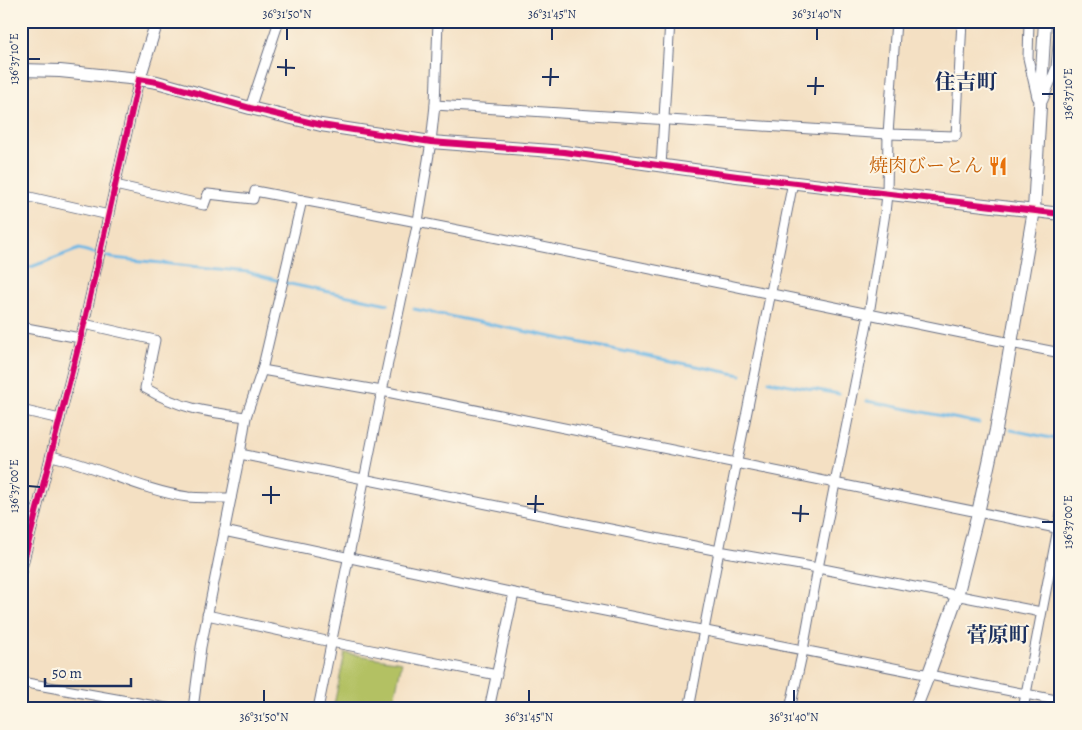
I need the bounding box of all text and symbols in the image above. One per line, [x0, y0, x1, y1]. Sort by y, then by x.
text: 36°31'50"N [262, 6, 312, 22]
text: 36°31'45"N [528, 6, 576, 22]
text: 36°31'40"N [792, 6, 842, 22]
text: 136°37'10"E [6, 33, 22, 85]
district label: 住吉町 [935, 68, 998, 96]
text: 136°37'10"E [1060, 68, 1076, 120]
place label: 焼肉びーとん [869, 153, 983, 179]
restaurant icon: 焼肉びーとん [987, 155, 1009, 177]
text: 136°37'00"E [6, 459, 22, 513]
text: 136°37'00"E [1060, 495, 1076, 549]
district label: 菅原町 [967, 621, 1030, 649]
scale bar [45, 655, 131, 687]
text: 50 m [52, 663, 82, 683]
text: 36°31'50"N [239, 709, 289, 725]
text: 36°31'45"N [505, 709, 553, 725]
text: 36°31'40"N [769, 709, 819, 725]

